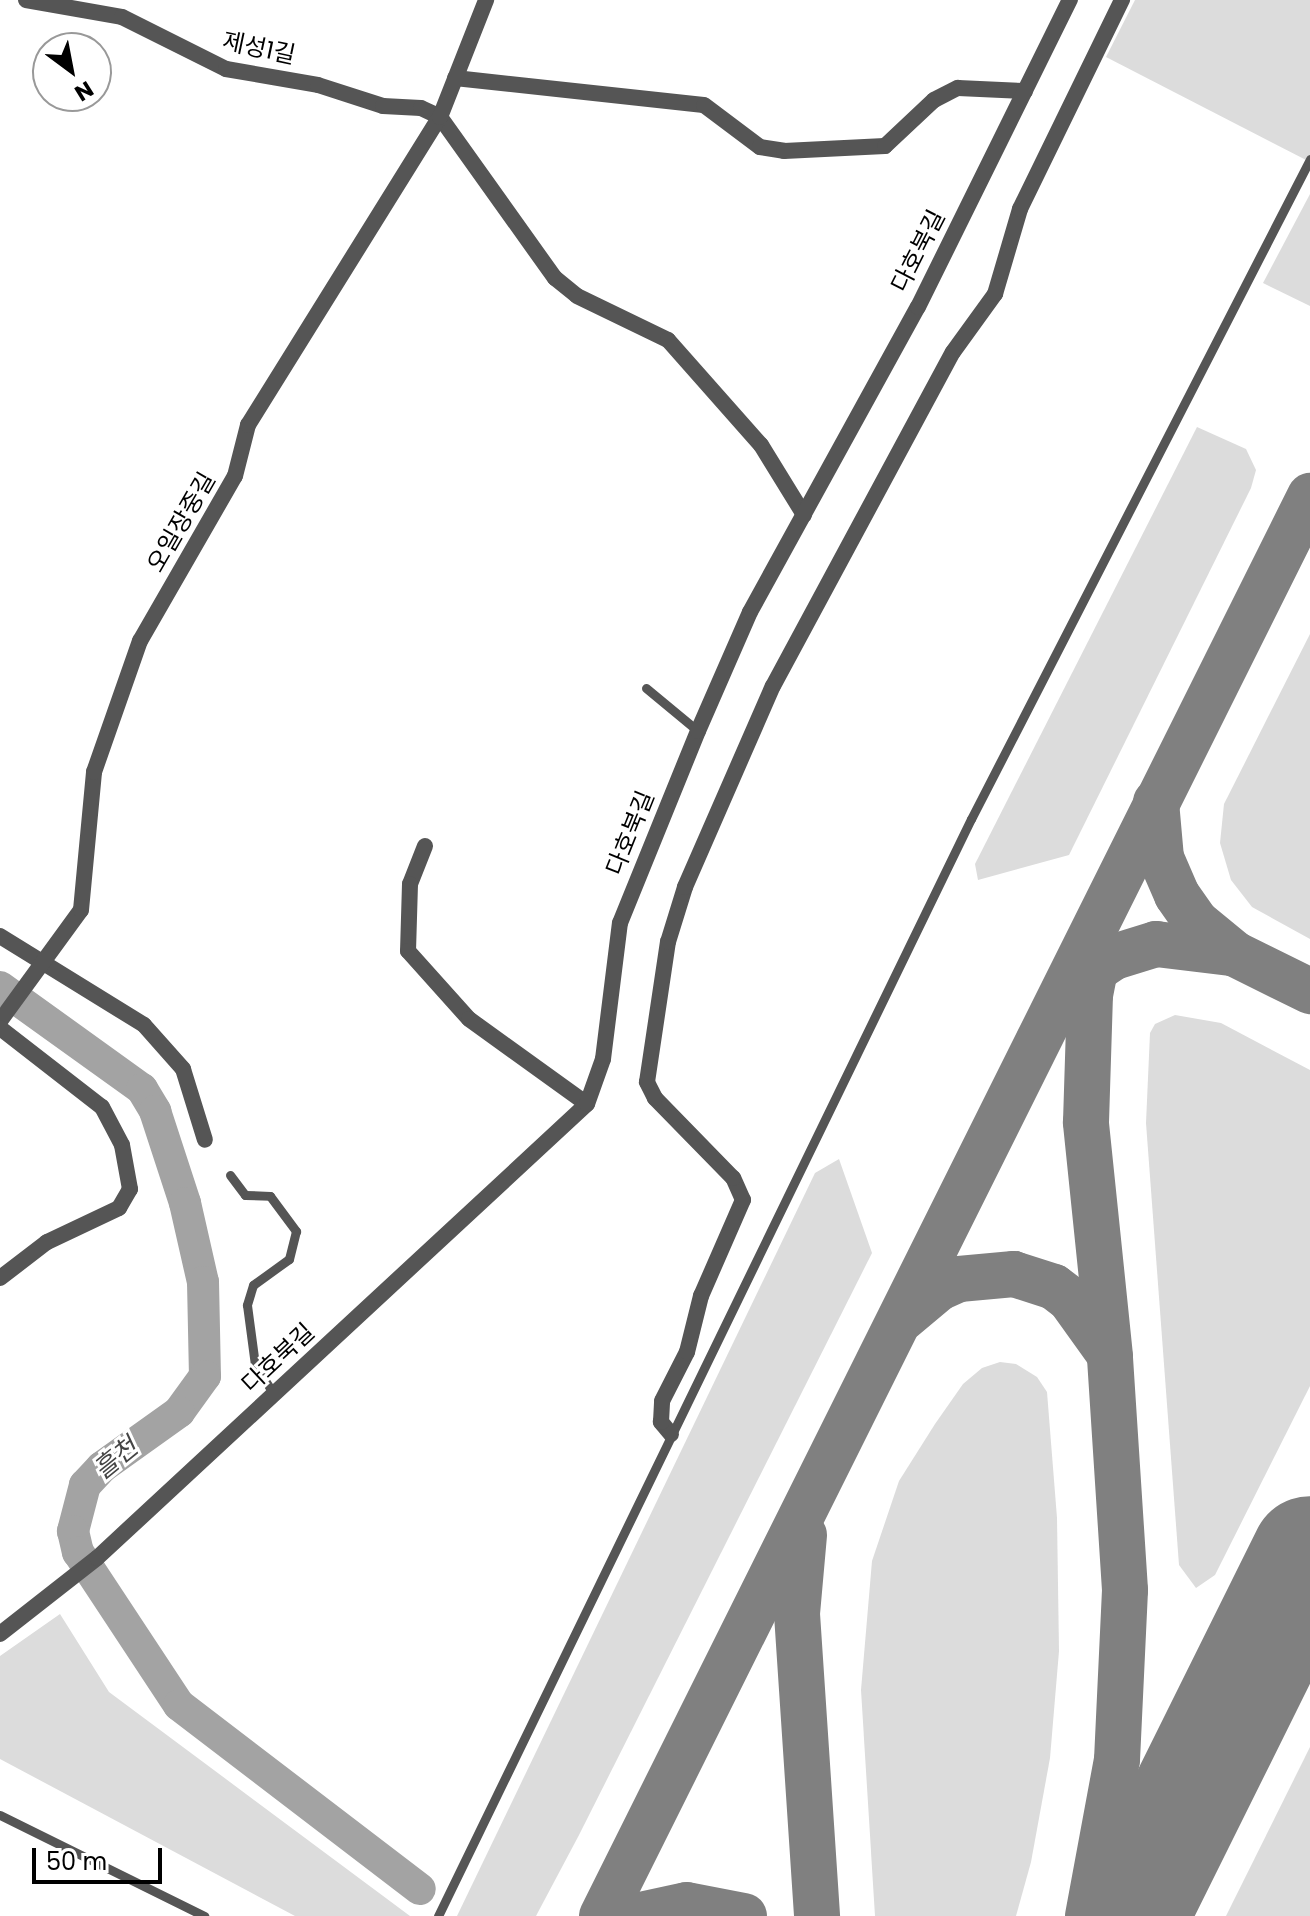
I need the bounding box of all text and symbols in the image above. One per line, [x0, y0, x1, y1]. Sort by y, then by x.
street label: 제성1길 [220, 26, 298, 70]
north arrow [32, 32, 112, 112]
text: N [69, 74, 99, 109]
street label: 다호북길 [885, 205, 951, 297]
street label: 오일장중길 [141, 467, 221, 577]
street label: 다호북길 [600, 787, 660, 879]
street label: 다호북길 [236, 1317, 320, 1399]
water label: 흘천 [88, 1432, 144, 1486]
scale bar [36, 1832, 166, 1882]
text: 50 m [46, 1845, 107, 1878]

